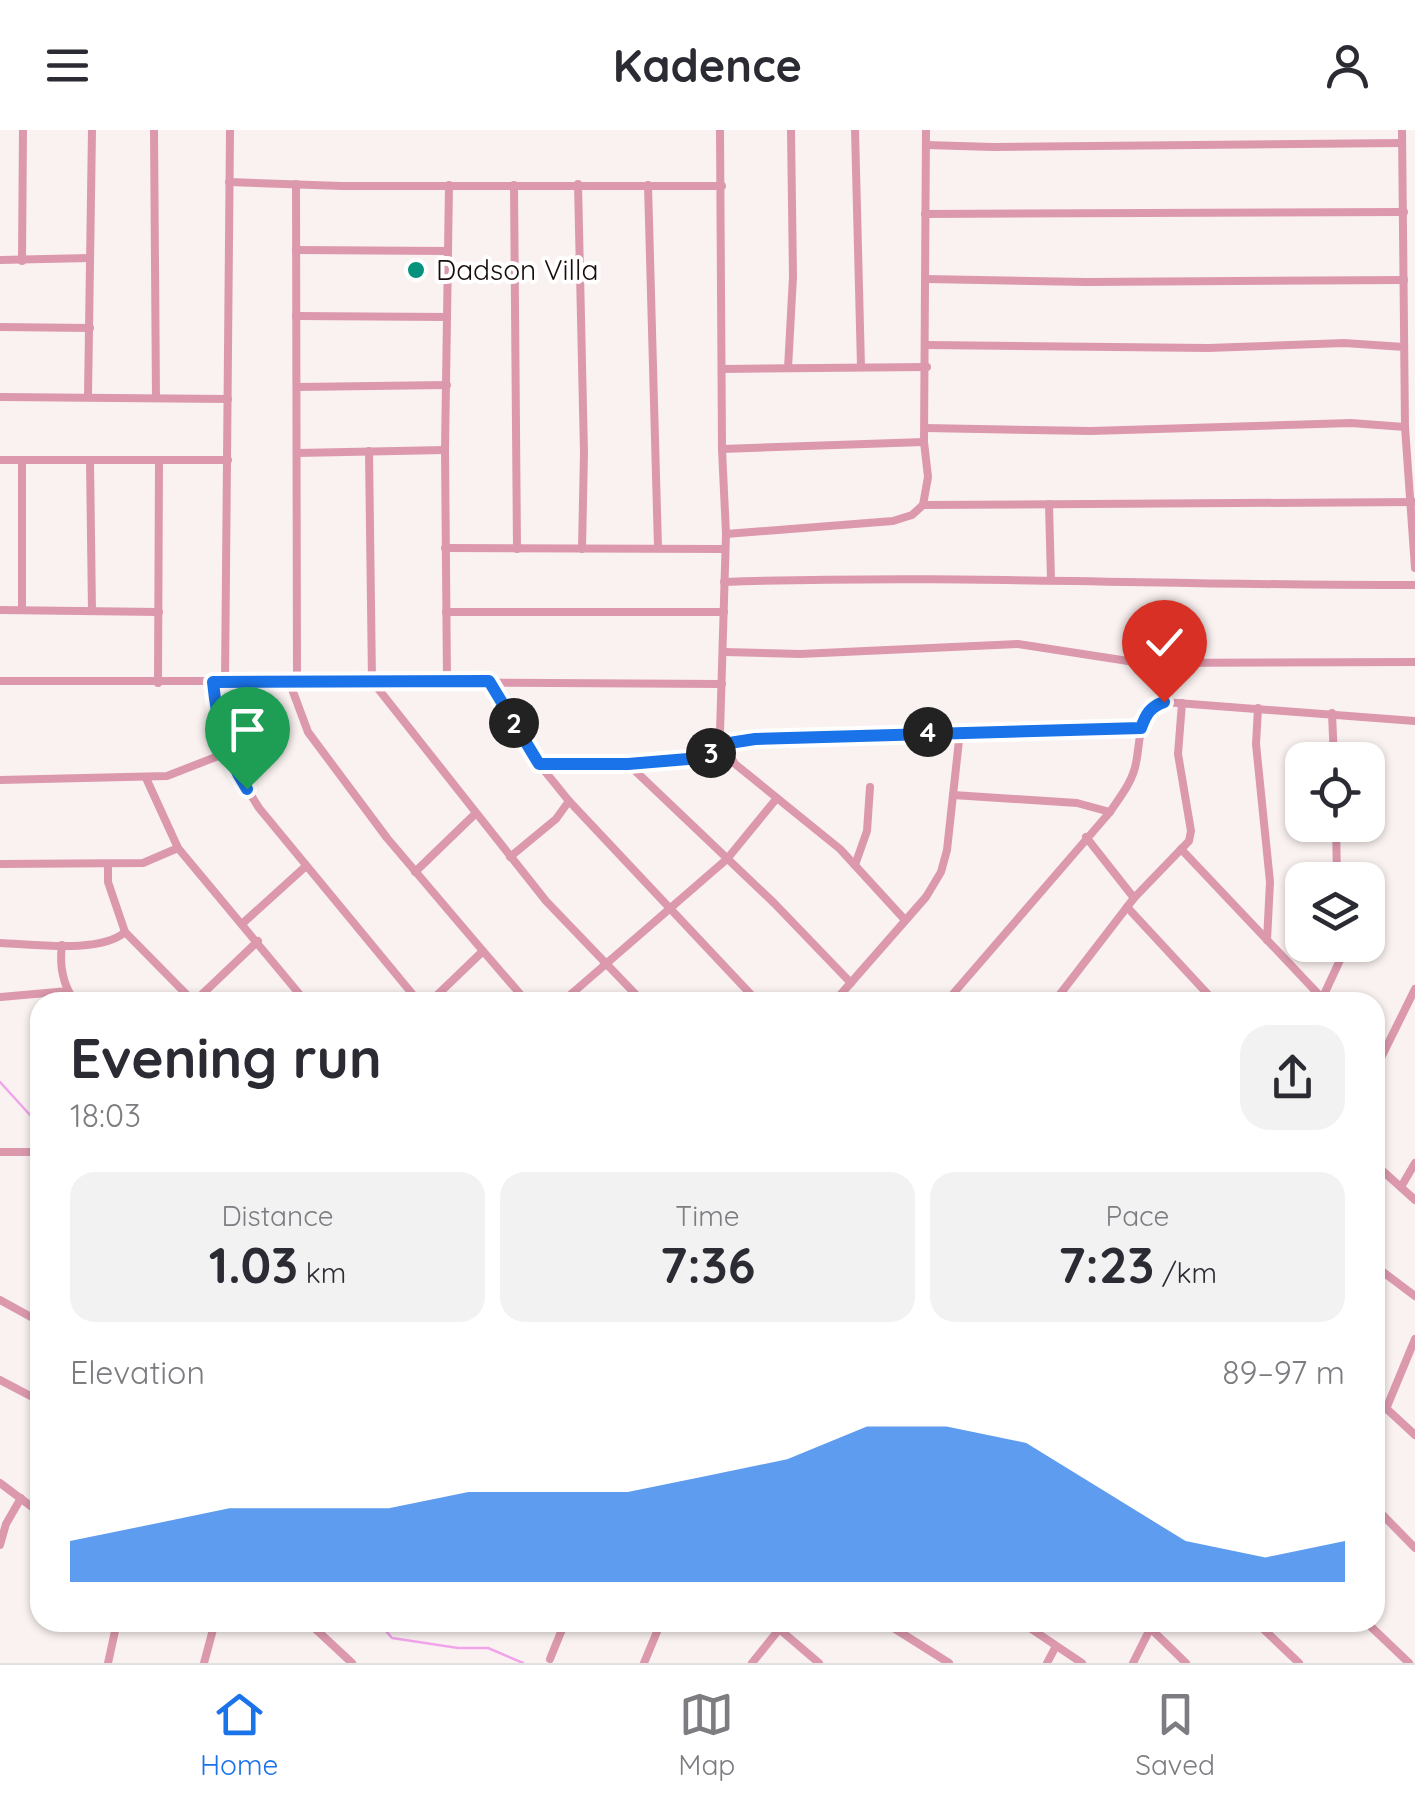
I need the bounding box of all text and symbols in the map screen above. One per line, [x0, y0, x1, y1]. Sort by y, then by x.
text: Kadence [613, 37, 802, 93]
icon: menu [40, 38, 95, 93]
icon: person [1320, 38, 1375, 93]
place label: Dadson Villa [436, 252, 598, 287]
marker: Dadson Villa [405, 259, 427, 281]
pin [1122, 600, 1207, 703]
icon: check [1137, 615, 1192, 670]
pin [205, 687, 290, 790]
pin: 2 [489, 698, 539, 748]
icon: arrive [220, 702, 275, 757]
text: 2 [506, 705, 522, 740]
pin: 4 [903, 707, 953, 757]
text: 4 [920, 714, 936, 749]
pin: 3 [686, 728, 736, 778]
text: 3 [703, 735, 719, 770]
map controls [1285, 742, 1385, 962]
button: locate [1285, 742, 1385, 842]
button: layers [1285, 862, 1385, 962]
text: Evening run [70, 1023, 382, 1092]
button: share [1240, 1025, 1345, 1130]
text: 18:03 [70, 1095, 141, 1135]
text: Distance [221, 1198, 334, 1233]
text: Time [675, 1198, 740, 1233]
text: Pace [1106, 1198, 1169, 1233]
text: 1.03 [209, 1233, 298, 1296]
text: 7:36 [660, 1233, 755, 1296]
text: 7:23 [1058, 1233, 1154, 1296]
text: km [298, 1255, 346, 1290]
text: /km [1154, 1255, 1217, 1290]
text: Elevation [70, 1352, 205, 1392]
text: 89–97 m [1222, 1352, 1345, 1392]
tab: Home [200, 1687, 278, 1782]
tab: Map [678, 1687, 735, 1782]
tab: Saved [1135, 1687, 1215, 1782]

